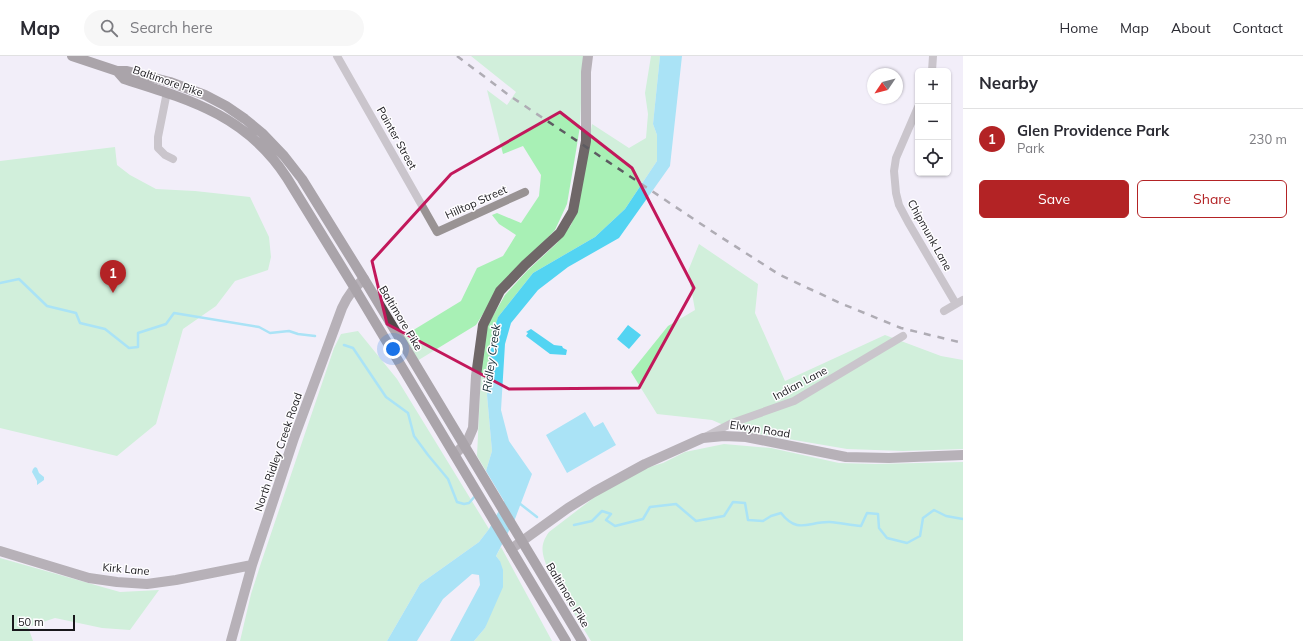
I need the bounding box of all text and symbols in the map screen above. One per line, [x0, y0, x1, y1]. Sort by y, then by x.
search box [84, 10, 364, 46]
text: Map [20, 16, 60, 40]
icon: search [98, 17, 120, 39]
text: Search here [130, 18, 213, 37]
text: Home [1059, 19, 1098, 37]
text: Map [1120, 19, 1149, 37]
text: About [1171, 19, 1211, 37]
text: Contact [1233, 19, 1283, 37]
street label: Baltimore Pike [131, 62, 205, 100]
north arrow [867, 68, 903, 104]
map controls [915, 68, 951, 176]
button: + [915, 68, 951, 104]
text: Nearby [979, 72, 1038, 93]
street label: Painter Street [374, 104, 420, 172]
button: − [915, 104, 951, 140]
text: Glen Providence Park [1017, 121, 1169, 140]
text: 1 [988, 131, 996, 147]
text: 230 m [1249, 131, 1287, 147]
button: locate [915, 140, 951, 176]
text: Park [1017, 140, 1044, 156]
button: Save [979, 180, 1129, 218]
button: Share [1137, 180, 1287, 218]
street label: Hilltop Street [443, 182, 509, 222]
street label: Chipmunk Lane [905, 197, 955, 273]
pin: 1 [100, 260, 126, 293]
street label: Baltimore Pike [376, 283, 426, 353]
water label: Ridley Creek [479, 322, 503, 393]
your location [383, 339, 403, 359]
street label: Indian Lane [770, 363, 830, 403]
street label: North Ridley Creek Road [251, 391, 305, 513]
street label: Elwyn Road [729, 417, 791, 441]
street label: Kirk Lane [102, 560, 150, 578]
street label: Baltimore Pike [543, 560, 593, 630]
scale bar [12, 613, 75, 632]
text: 50 m [18, 615, 44, 629]

